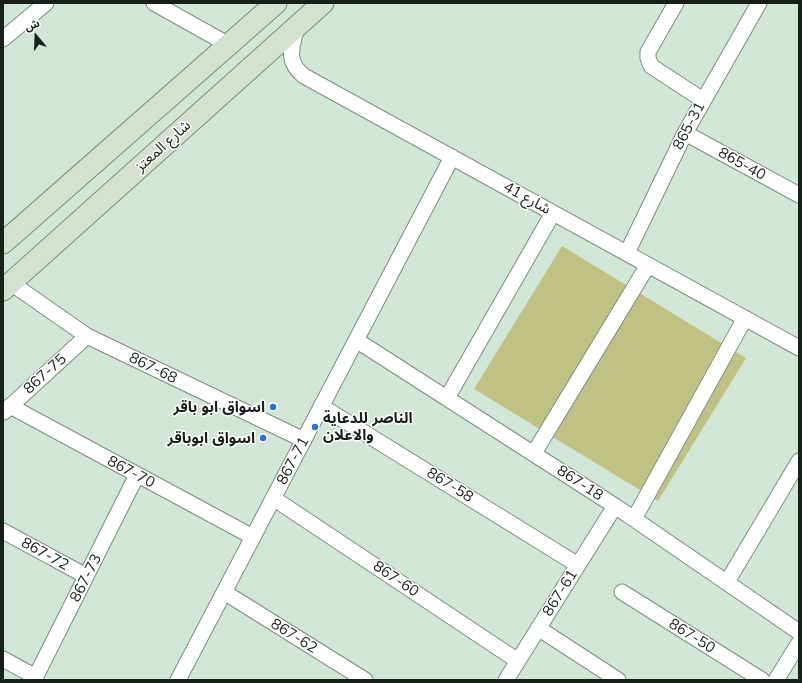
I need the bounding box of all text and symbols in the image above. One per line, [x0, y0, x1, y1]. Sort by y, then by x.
north arrow [16, 16, 56, 56]
text: ش [23, 16, 41, 34]
street label: 865-31 [669, 99, 709, 153]
street label: شارع المعتز [131, 116, 195, 176]
street label: 865-40 [715, 144, 769, 184]
street label: شارع 41 [500, 178, 554, 218]
street label: 867-68 [126, 349, 180, 387]
street label: 867-75 [20, 350, 70, 398]
place label: اسواق ابو باقر [173, 398, 265, 416]
marker: اسواق ابو باقر [268, 402, 278, 412]
place label: الناصر للدعاية والاعلان [323, 409, 413, 444]
marker: الناصر للدعاية والاعلان [310, 422, 320, 432]
place label: اسواق ابوباقر [168, 429, 255, 447]
marker: اسواق ابوباقر [258, 433, 268, 443]
street label: 867-71 [273, 434, 313, 488]
street label: 867-70 [104, 452, 158, 492]
street label: 867-18 [554, 461, 606, 505]
street label: 867-58 [423, 464, 477, 506]
street label: 867-72 [18, 534, 72, 574]
street label: 867-73 [66, 551, 106, 605]
street label: 867-60 [370, 557, 422, 601]
street label: 867-61 [539, 566, 581, 620]
street label: 867-62 [267, 615, 321, 657]
street label: 867-50 [665, 615, 719, 657]

